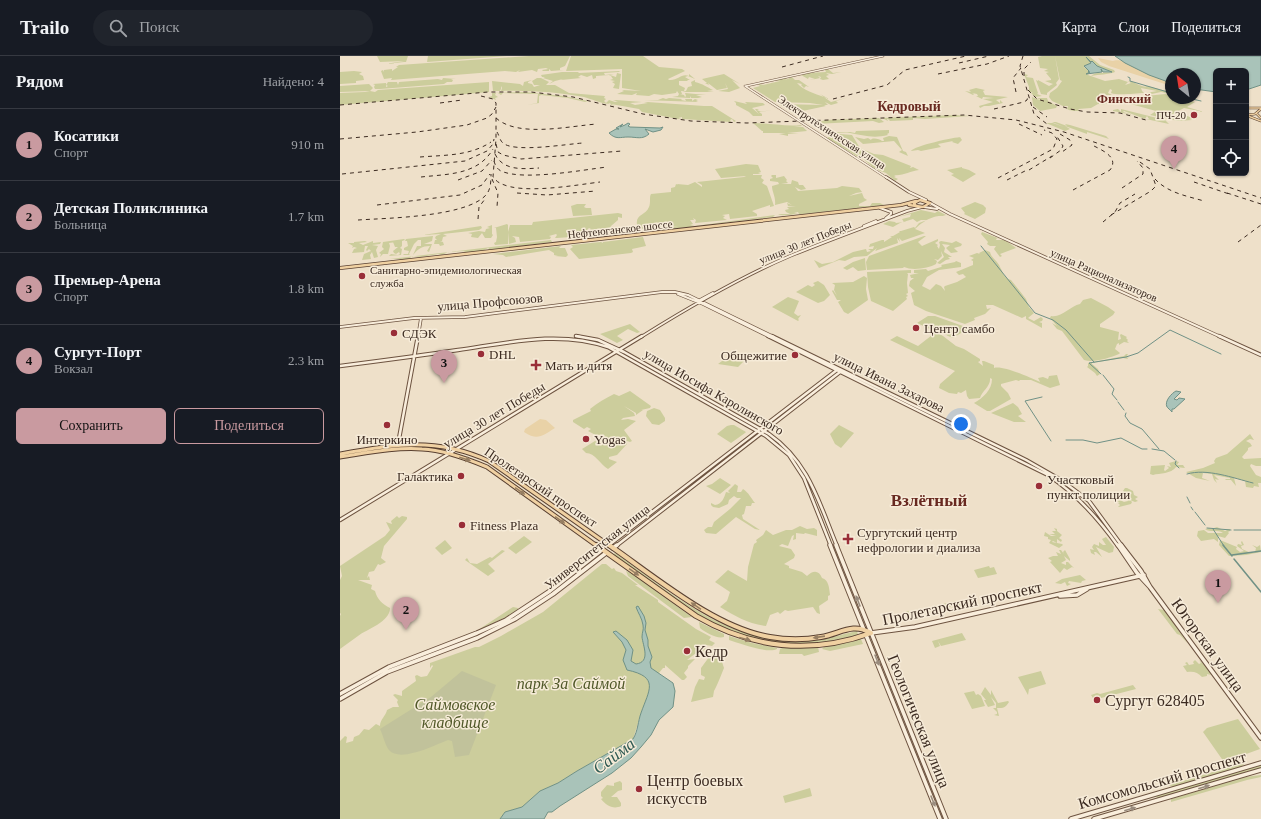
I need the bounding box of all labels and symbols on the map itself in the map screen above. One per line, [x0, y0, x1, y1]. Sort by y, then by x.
north arrow [1165, 68, 1201, 104]
district label: Финский [1097, 91, 1152, 106]
street label: Электротехническая улица [776, 93, 888, 171]
district label: Кедровый [877, 99, 941, 114]
place label: ПЧ-20 [1156, 109, 1186, 121]
marker: ПЧ-20 [1189, 110, 1199, 120]
pin: 4 [1161, 136, 1187, 169]
street label: Нефтеюганское шоссе [567, 218, 673, 240]
street label: улица 30 лет Победы [757, 218, 853, 266]
street label: улица Рационализаторов [1049, 246, 1159, 304]
place label: Санитарно-эпидемиологическая служба [370, 264, 522, 289]
marker: Санитарно-эпидемиологическая служба [357, 271, 367, 281]
street label: улица Профсоюзов [437, 290, 543, 314]
place label: Центр самбо [924, 321, 995, 336]
marker: Центр самбо [911, 323, 921, 333]
place label: СДЭК [402, 326, 437, 341]
marker: СДЭК [389, 328, 399, 338]
street label: улица Иосифа Каролинского [642, 346, 786, 438]
place label: DHL [489, 347, 516, 362]
place label: Общежитие [721, 348, 787, 363]
marker: DHL [476, 349, 486, 359]
street label: улица Ивана Захарова [831, 349, 947, 415]
pin: 3 [431, 350, 457, 383]
marker: Общежитие [790, 350, 800, 360]
place label: Мать и дитя [545, 358, 612, 373]
marker: Мать и дитя [530, 359, 542, 371]
street label: улица 30 лет Победы [440, 379, 548, 451]
your location [951, 414, 971, 434]
marker: Интеркино [382, 420, 392, 430]
place label: Интеркино [356, 432, 418, 447]
place label: Yogas [594, 432, 626, 447]
marker: Yogas [581, 434, 591, 444]
street label: Пролетарский проспект [482, 444, 600, 530]
one-way arrow [459, 456, 471, 462]
place label: Галактика [397, 469, 453, 484]
marker: Галактика [456, 471, 466, 481]
place label: Участковый пункт полиции [1047, 472, 1130, 502]
marker: Участковый пункт полиции [1034, 481, 1044, 491]
one-way arrow [514, 486, 525, 495]
district label: Взлётный [891, 491, 967, 510]
street label: Университетская улица [541, 501, 653, 593]
one-way arrow [555, 516, 566, 524]
place label: Fitness Plaza [470, 518, 538, 533]
marker: Fitness Plaza [457, 520, 467, 530]
place label: Сургутский центр нефрологии и диализа [857, 525, 981, 555]
marker: Сургутский центр нефрологии и диализа [842, 533, 854, 545]
one-way arrow [629, 568, 640, 576]
pin: 1 [1205, 570, 1231, 603]
street label: Пролетарский проспект [881, 578, 1044, 629]
one-way arrow [855, 594, 861, 606]
street label: Югорская улица [1168, 595, 1248, 696]
pin: 2 [393, 597, 419, 630]
one-way arrow [691, 602, 701, 610]
one-way arrow [813, 634, 825, 640]
one-way arrow [739, 636, 751, 642]
place label: Кедр [695, 643, 728, 661]
marker: Кедр [682, 646, 692, 656]
street label: Геологическая улица [884, 652, 954, 790]
one-way arrow [874, 654, 880, 666]
park label: парк За Саймой [517, 675, 625, 693]
place label: Сургут 628405 [1105, 692, 1205, 710]
marker: Сургут 628405 [1092, 695, 1102, 705]
park label: Саймовское кладбище [415, 696, 495, 732]
water label: Сайма [589, 734, 639, 778]
street label: Комсомольский проспект [1076, 748, 1248, 813]
place label: Центр боевых искусств [647, 772, 743, 808]
marker: Центр боевых искусств [634, 784, 644, 794]
one-way arrow [1198, 784, 1210, 790]
one-way arrow [930, 796, 936, 807]
one-way arrow [1124, 806, 1136, 812]

